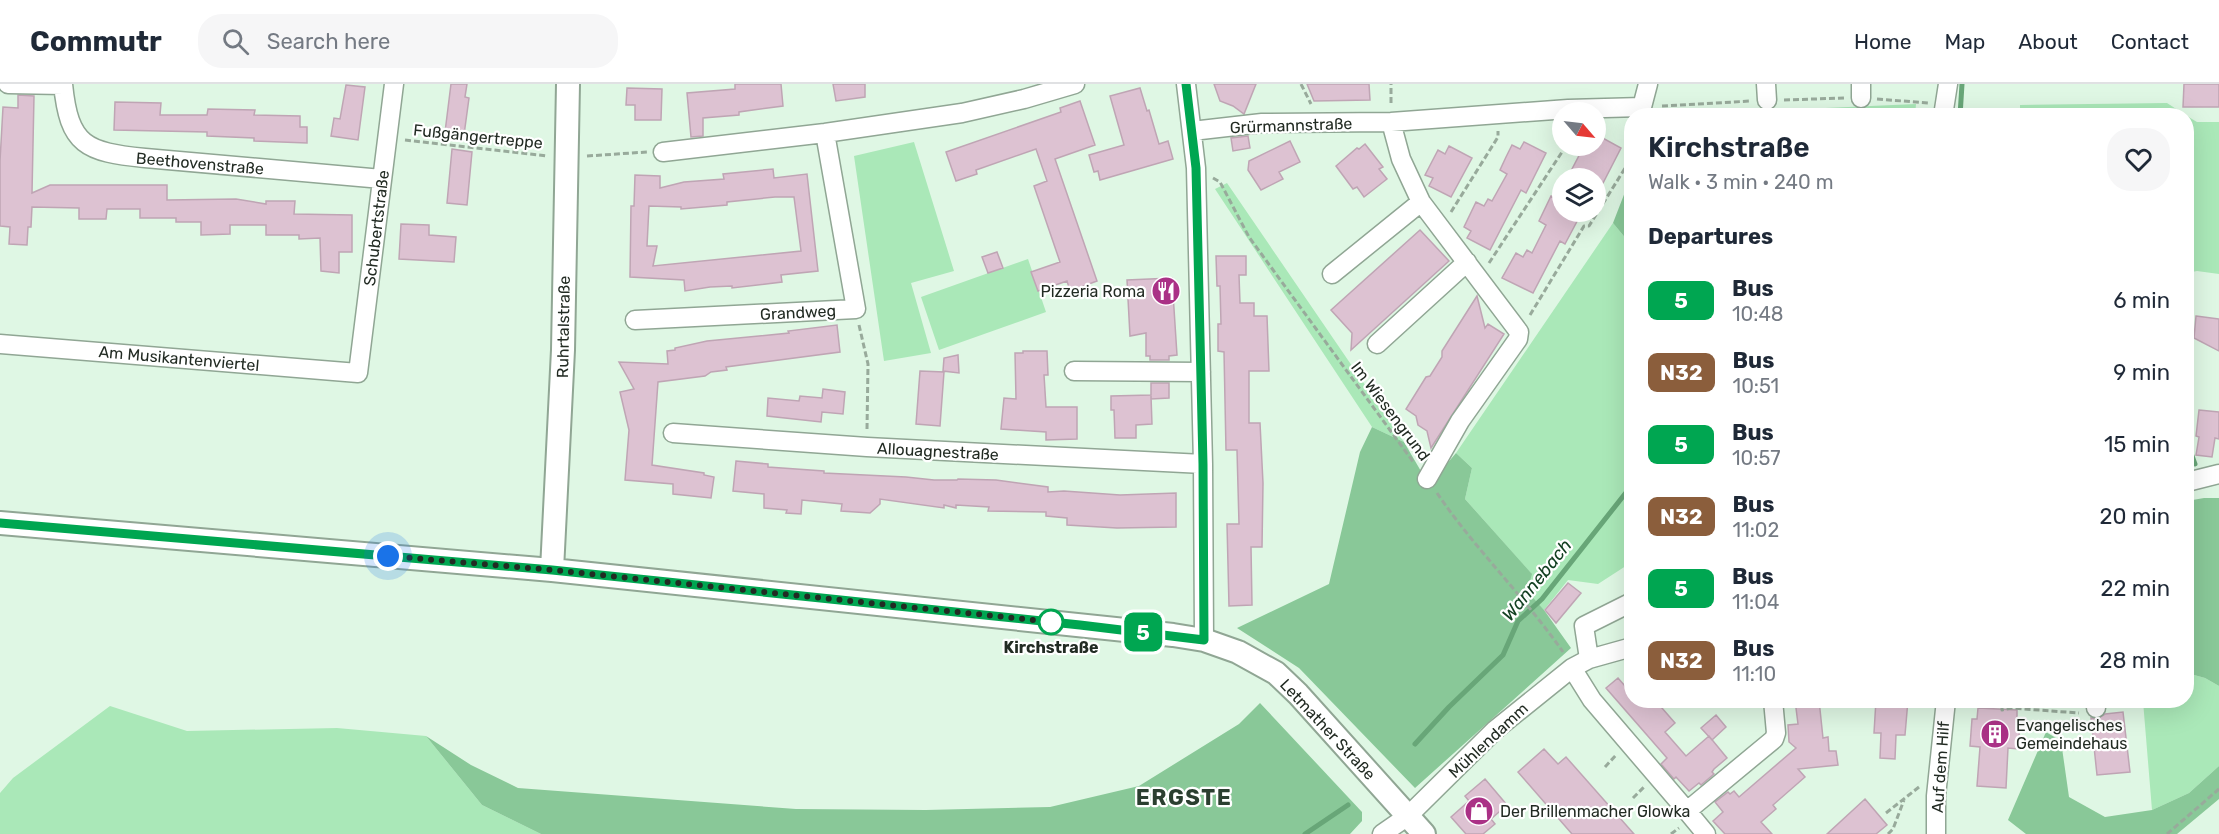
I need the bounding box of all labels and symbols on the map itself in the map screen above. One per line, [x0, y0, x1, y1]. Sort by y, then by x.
north arrow [1552, 102, 1606, 156]
street label: Grürmannstraße [1229, 114, 1353, 137]
street label: Fußgängertreppe [412, 120, 544, 153]
street label: Beethovenstraße [135, 148, 265, 179]
street label: Schubertstraße [360, 169, 393, 287]
restaurant icon: Pizzeria Roma [1150, 275, 1182, 307]
street label: Ruhrtalstraße [553, 276, 574, 378]
place label: Pizzeria Roma [1040, 282, 1145, 301]
street label: Grandweg [760, 301, 836, 324]
street label: Am Musikantenviertel [98, 342, 260, 375]
street label: Im Wiesengrund [1347, 358, 1434, 465]
street label: Allouagnestraße [877, 439, 999, 464]
water label: Wannebach [1497, 535, 1577, 625]
your location [373, 541, 403, 571]
marker: Kirchstraße [1038, 609, 1064, 635]
line badge: 5 [1124, 612, 1162, 652]
place label: Kirchstraße [1004, 638, 1098, 657]
street label: Letmather Straße [1276, 675, 1379, 784]
street label: Mühlendamm [1445, 699, 1532, 782]
place label: Evangelisches Gemeindehaus [2016, 716, 2127, 753]
building icon: Evangelisches Gemeindehaus [1979, 718, 2011, 750]
street label: Auf dem Hilf [1928, 720, 1953, 814]
district label: ERGSTE [1136, 784, 1232, 811]
shop icon: Der Brillenmacher Glowka [1463, 795, 1495, 827]
place label: Der Brillenmacher Glowka [1500, 802, 1690, 821]

